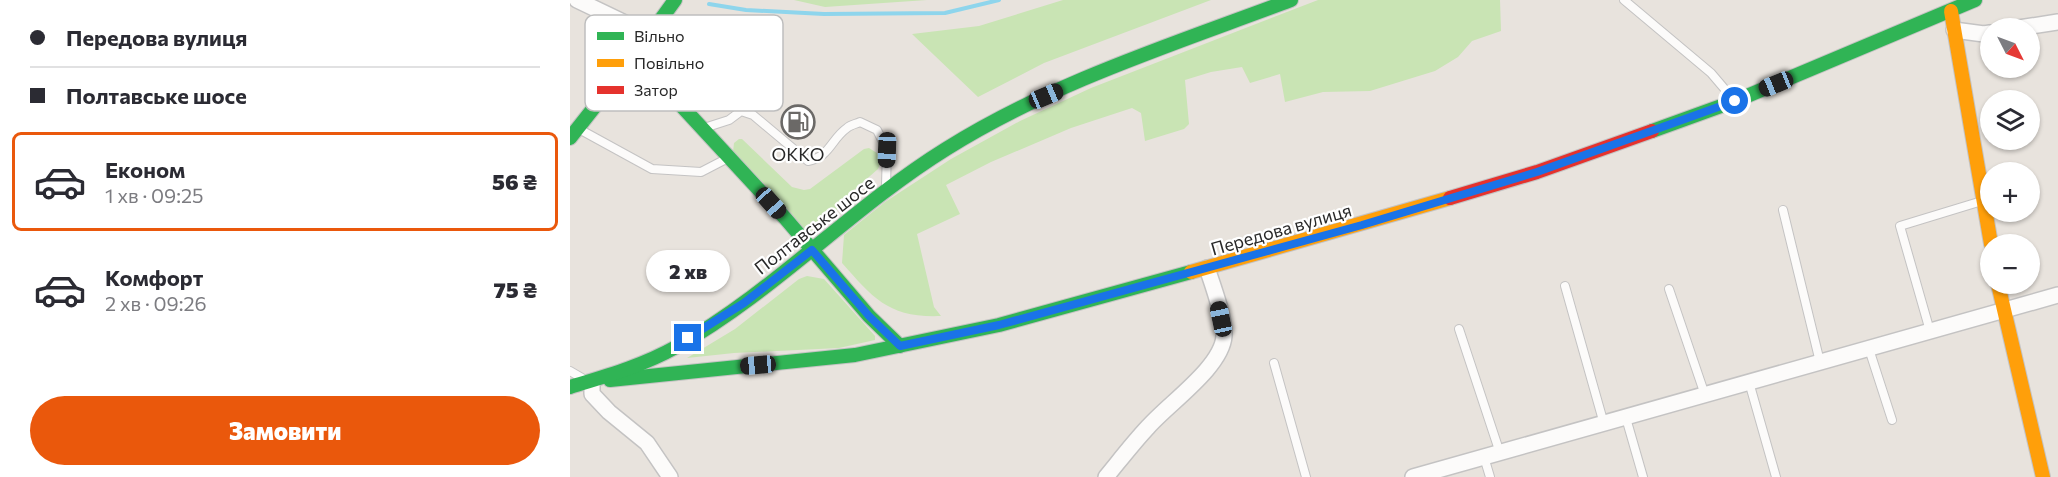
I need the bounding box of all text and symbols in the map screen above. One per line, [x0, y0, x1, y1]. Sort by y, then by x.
legend [585, 15, 783, 111]
north arrow [1980, 18, 2040, 78]
map controls [1980, 18, 2040, 294]
text: Передова вулиця [66, 24, 247, 51]
text: Вільно [634, 26, 685, 45]
text: Повільно [634, 53, 704, 72]
car [1756, 69, 1796, 99]
text: Затор [634, 80, 678, 99]
car [1026, 81, 1066, 111]
text: Полтавське шосе [66, 82, 247, 109]
route start [1721, 87, 1748, 114]
button: layers [1980, 90, 2040, 150]
fuel station icon: ОККО [780, 104, 816, 140]
car [877, 132, 897, 168]
place label: ОККО [772, 143, 824, 165]
icon: car [33, 155, 87, 209]
text: Економ [105, 156, 185, 183]
button: + [1980, 162, 2040, 222]
text: 56 ₴ [492, 168, 537, 195]
street label: Полтавське шосе [750, 171, 878, 279]
text: 1 хв · 09:25 [105, 183, 204, 207]
car [752, 184, 790, 222]
street label: Передова вулиця [1208, 198, 1354, 260]
button: − [1980, 234, 2040, 294]
callout: 2 хв [646, 251, 730, 293]
text: 2 хв [669, 259, 707, 283]
icon: car [33, 263, 87, 317]
text: Комфорт [105, 264, 203, 291]
text: 75 ₴ [494, 276, 537, 303]
text: 2 хв · 09:26 [105, 291, 207, 315]
car [1208, 300, 1234, 338]
route end [674, 324, 701, 351]
car [739, 354, 777, 376]
button: Замовити [30, 396, 540, 465]

